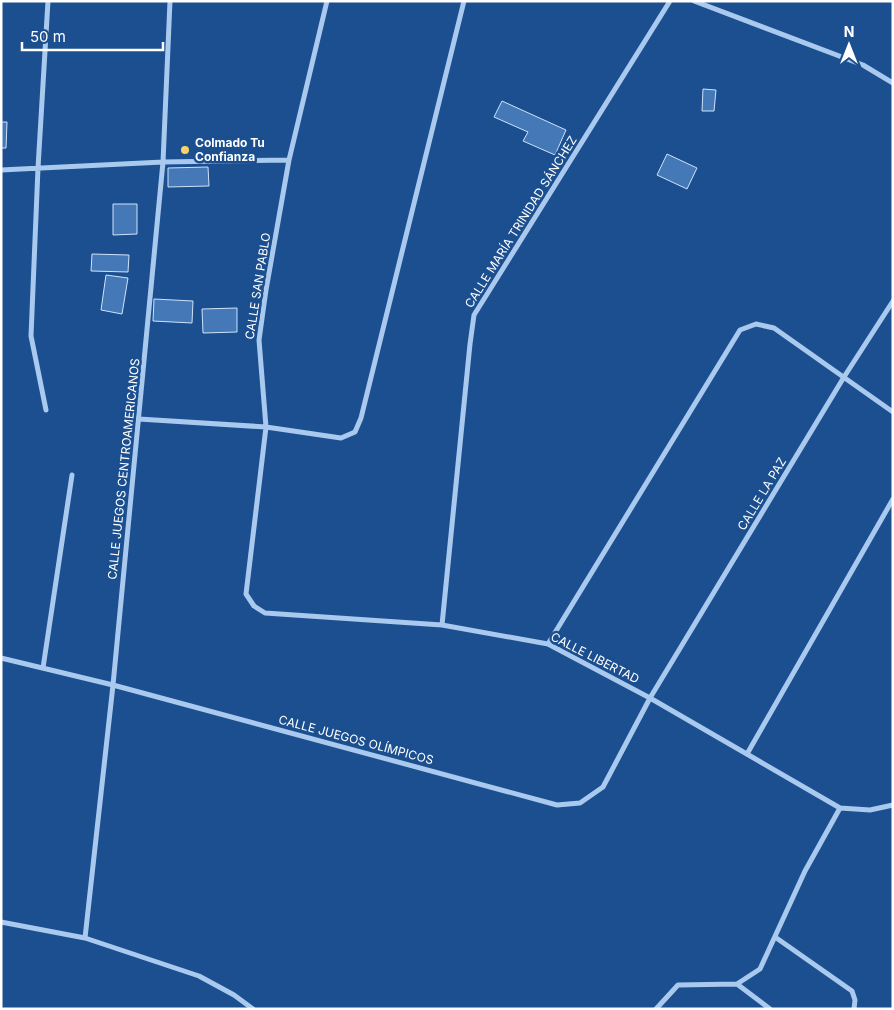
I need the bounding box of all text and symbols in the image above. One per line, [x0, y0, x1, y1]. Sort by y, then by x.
scale bar [22, 20, 164, 52]
north arrow [824, 20, 874, 70]
text: N [844, 23, 854, 40]
text: 50 m [30, 27, 66, 46]
street label: CALLE MARÍA TRINIDAD SÁNCHEZ [461, 133, 580, 310]
place label: Colmado Tu Confianza [195, 135, 265, 164]
marker: Colmado Tu Confianza [179, 144, 191, 156]
street label: CALLE SAN PABLO [242, 231, 273, 340]
street label: CALLE JUEGOS CENTROAMERICANOS [104, 357, 143, 580]
street label: CALLE LA PAZ [734, 455, 789, 533]
street label: CALLE LIBERTAD [548, 629, 642, 686]
street label: CALLE JUEGOS OLÍMPICOS [277, 712, 435, 768]

